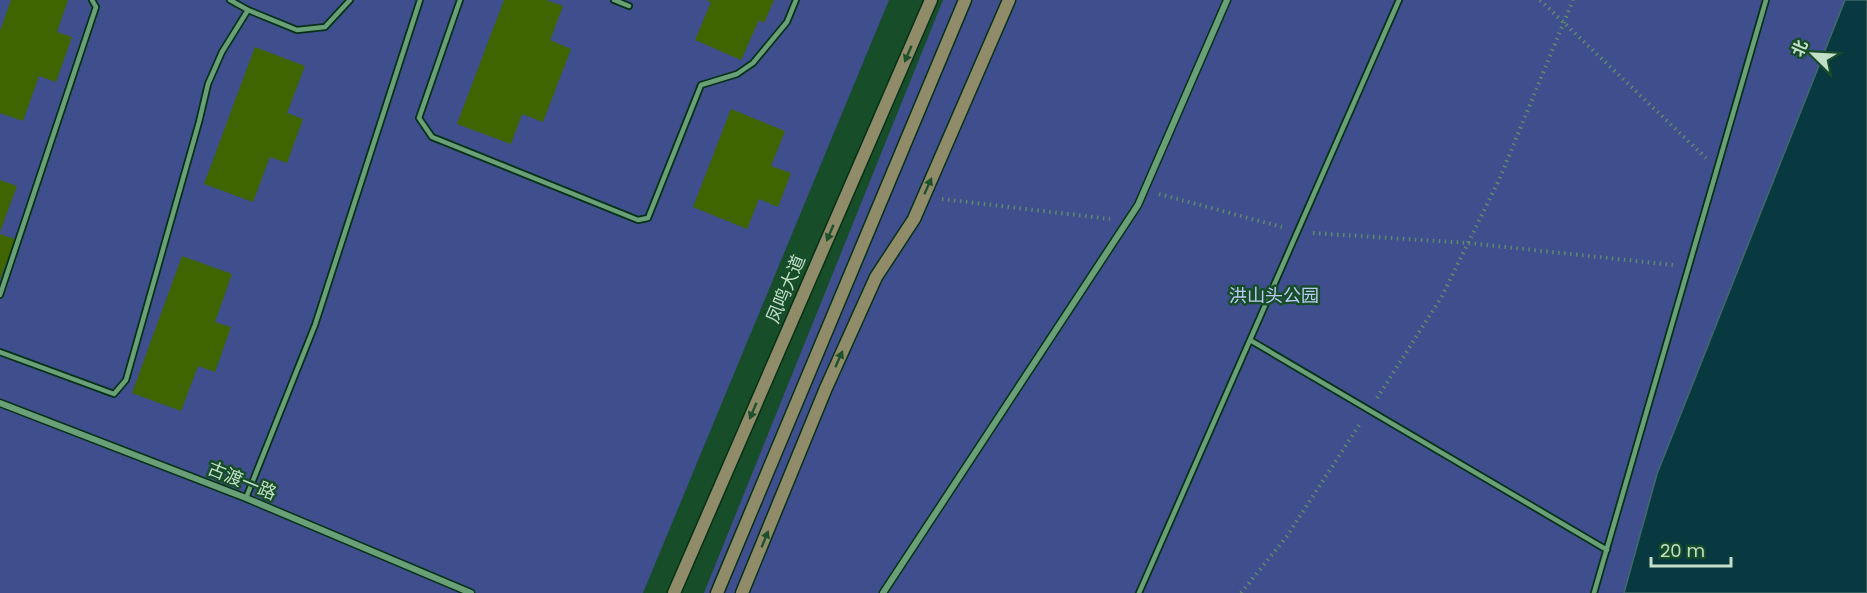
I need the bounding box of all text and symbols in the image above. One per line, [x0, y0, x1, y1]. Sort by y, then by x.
north arrow [1783, 24, 1843, 84]
text: 北 [1786, 36, 1814, 60]
one-way arrow [903, 45, 913, 63]
one-way arrow [924, 177, 933, 195]
one-way arrow [825, 224, 835, 242]
street label: 凤鸣大道 [760, 251, 811, 327]
park label: 洪山头公园 [1229, 283, 1319, 308]
one-way arrow [835, 350, 844, 367]
one-way arrow [748, 403, 757, 420]
street label: 古渡一路 [204, 455, 280, 506]
one-way arrow [761, 530, 770, 548]
scale bar [1651, 530, 1730, 568]
text: 20 m [1660, 538, 1705, 563]

